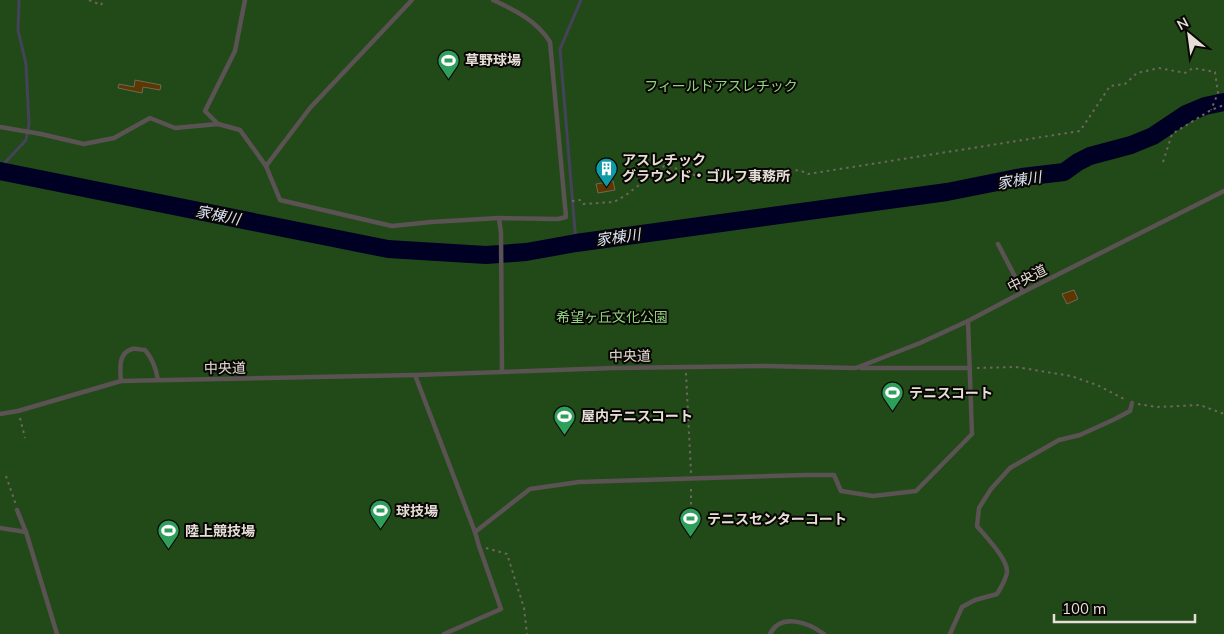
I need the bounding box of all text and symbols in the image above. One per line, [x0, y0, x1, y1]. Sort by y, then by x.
north arrow [1164, 10, 1214, 60]
text: N [1174, 13, 1192, 34]
sports icon: 草野球場 [437, 48, 461, 79]
place label: 草野球場 [465, 51, 521, 69]
park label: フィールドアスレチック [644, 77, 798, 95]
place label: アスレチック グラウンド・ゴルフ事務所 [622, 151, 790, 185]
building icon: アスレチック グラウンド・ゴルフ事務所 [594, 156, 618, 187]
water label: 家棟川 [995, 167, 1045, 193]
water label: 家棟川 [194, 201, 244, 229]
water label: 家棟川 [594, 224, 644, 250]
street label: 中央道 [1004, 260, 1050, 296]
park label: 希望ヶ丘文化公園 [556, 308, 668, 326]
street label: 中央道 [609, 347, 651, 365]
street label: 中央道 [204, 359, 246, 377]
sports icon: テニスコート [881, 381, 905, 412]
place label: テニスコート [909, 384, 993, 402]
sports icon: 屋内テニスコート [553, 404, 577, 435]
place label: 屋内テニスコート [581, 407, 693, 425]
sports icon: 球技場 [368, 499, 392, 530]
place label: 球技場 [396, 502, 438, 520]
sports icon: テニスセンターコート [679, 507, 703, 538]
place label: テニスセンターコート [707, 510, 847, 528]
sports icon: 陸上競技場 [157, 519, 181, 550]
place label: 陸上競技場 [185, 522, 255, 540]
scale bar [1054, 592, 1195, 624]
text: 100 m [1062, 599, 1106, 618]

